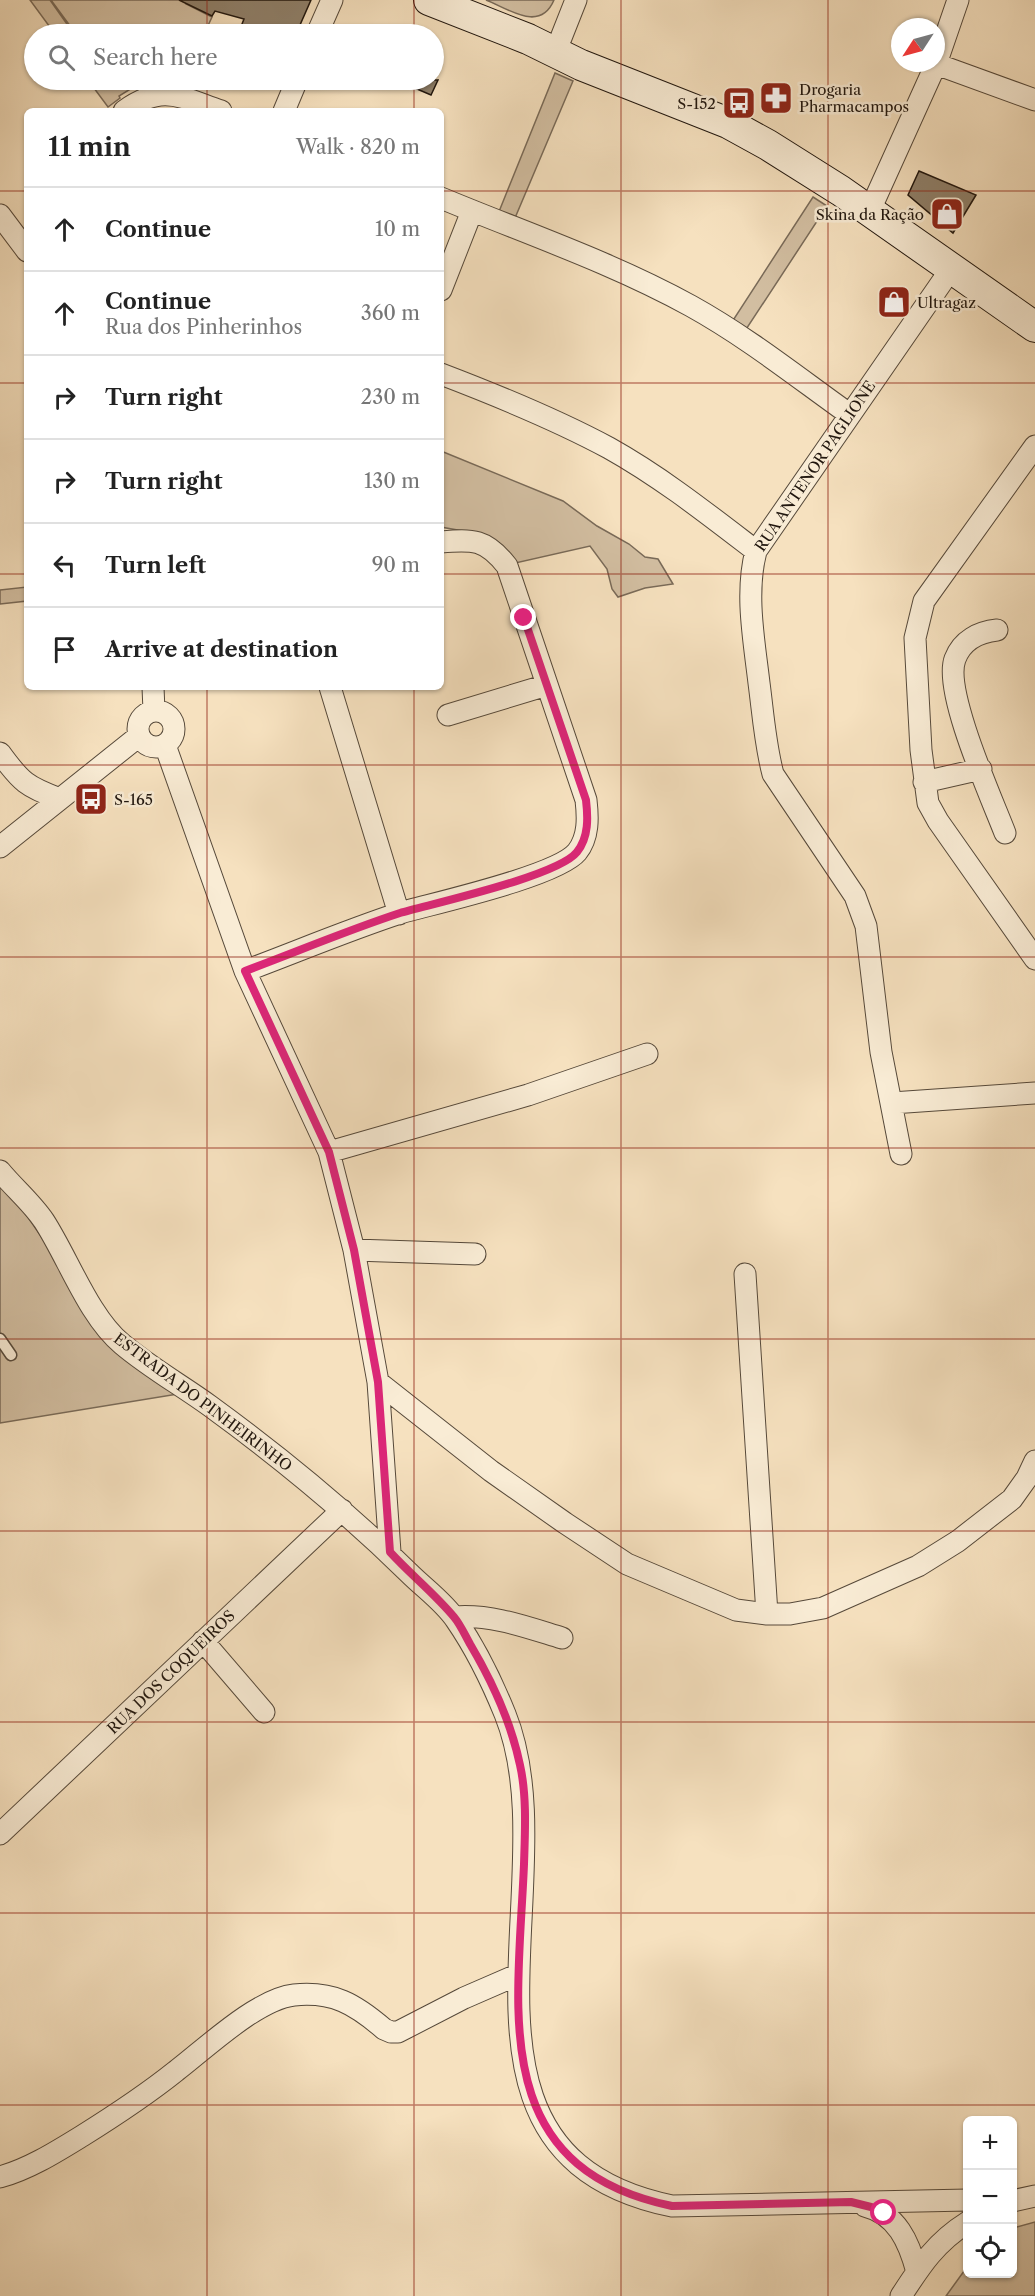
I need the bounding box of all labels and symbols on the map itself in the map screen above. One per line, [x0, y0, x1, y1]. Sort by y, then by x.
north arrow [891, 18, 945, 72]
pharmacy icon: Drogaria Pharmacampos [758, 80, 794, 116]
place label: Drogaria Pharmacampos [799, 80, 909, 116]
bus stop icon: S-152 [721, 85, 757, 121]
place label: S-152 [677, 94, 716, 113]
shop icon: Skina da Ração [929, 196, 965, 232]
place label: Skina da Ração [816, 205, 924, 224]
shop icon: Ultragaz [876, 284, 912, 320]
place label: Ultragaz [917, 293, 976, 312]
street label: RUA ANTENOR PAGLIONE [751, 377, 879, 555]
route end [510, 604, 536, 630]
bus stop icon: S-165 [73, 781, 109, 817]
place label: S-165 [114, 790, 153, 809]
street label: ESTRADA DO PINHEIRINHO [110, 1329, 296, 1475]
street label: RUA DOS COQUEIROS [103, 1606, 239, 1738]
route start [870, 2199, 896, 2225]

